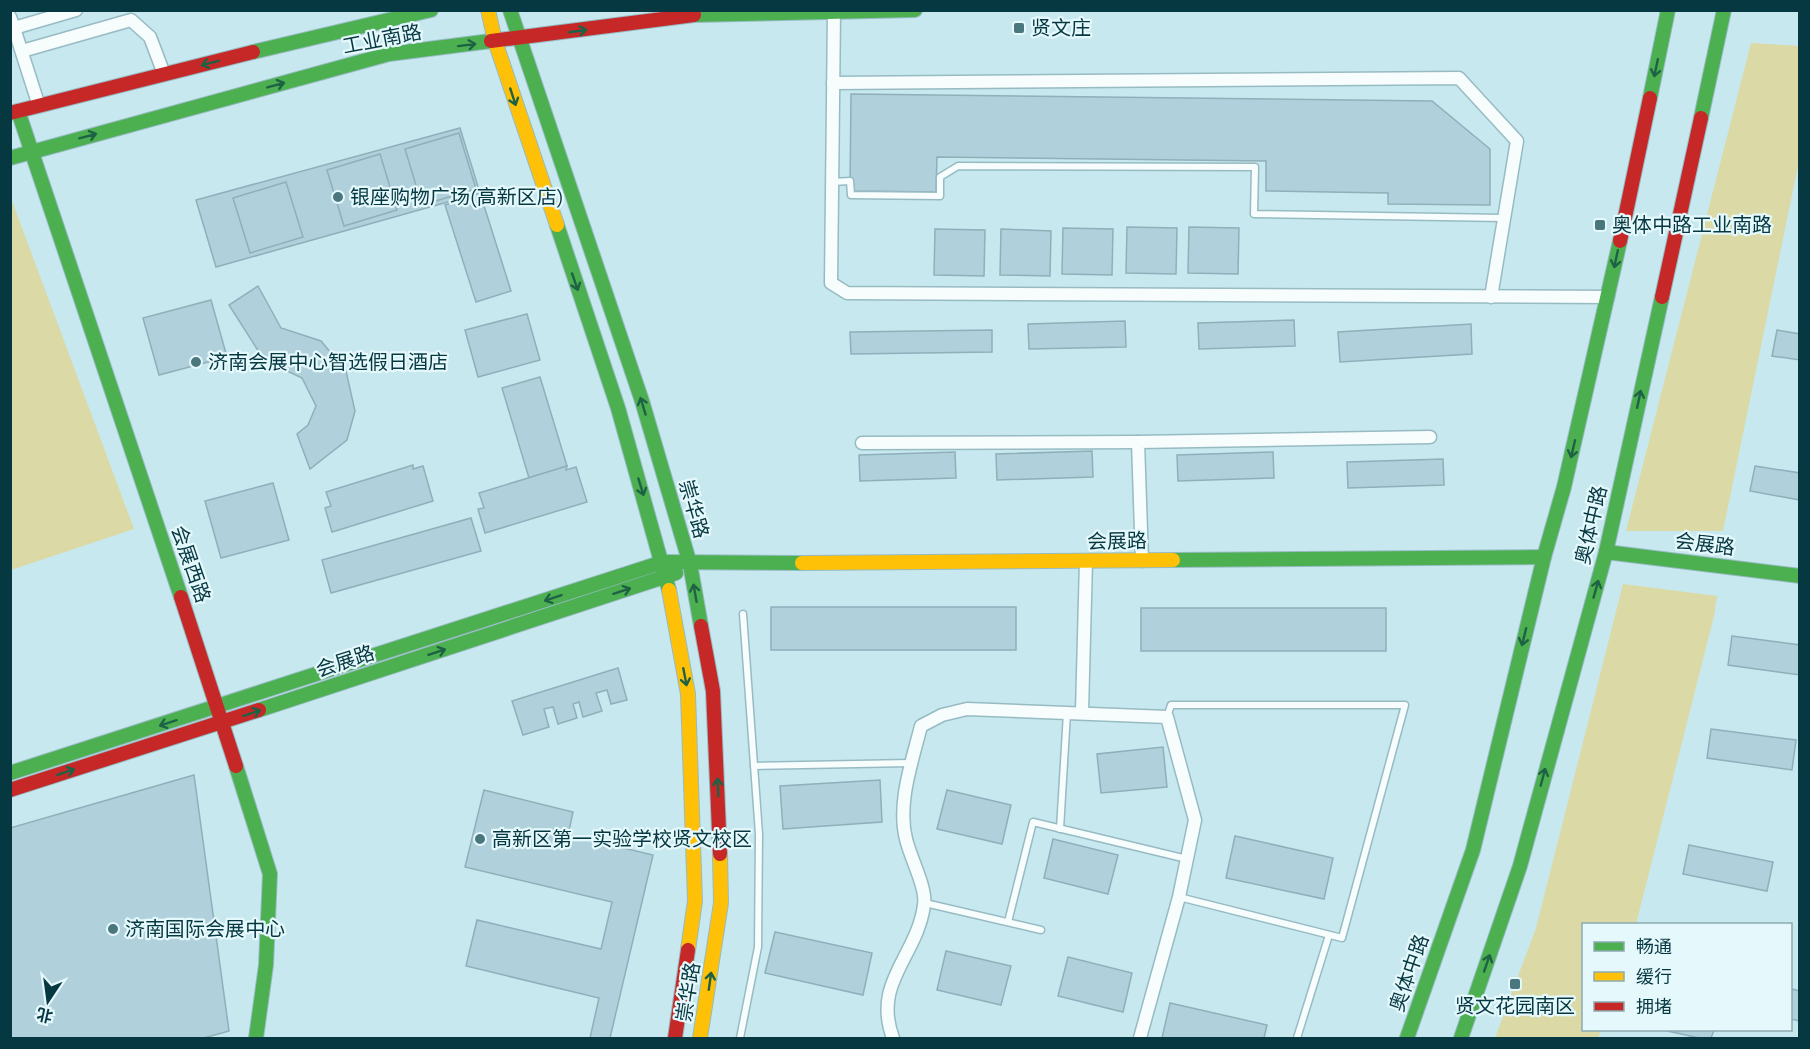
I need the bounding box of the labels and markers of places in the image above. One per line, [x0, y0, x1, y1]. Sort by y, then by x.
place label: 贤文庄 [1031, 14, 1091, 41]
marker: 贤文庄 [1012, 21, 1026, 35]
place label: 银座购物广场(高新区店) [350, 183, 563, 210]
marker: 银座购物广场(高新区店) [331, 190, 345, 204]
place label: 奥体中路工业南路 [1612, 211, 1772, 238]
marker: 奥体中路工业南路 [1593, 218, 1607, 232]
place label: 济南会展中心智选假日酒店 [208, 348, 448, 375]
marker: 济南会展中心智选假日酒店 [189, 355, 203, 369]
place label: 高新区第一实验学校贤文校区 [492, 825, 752, 852]
marker: 高新区第一实验学校贤文校区 [473, 832, 487, 846]
place label: 济南国际会展中心 [125, 915, 285, 942]
marker: 济南国际会展中心 [106, 922, 120, 936]
marker: 贤文花园南区 [1508, 977, 1522, 991]
place label: 贤文花园南区 [1455, 992, 1575, 1019]

